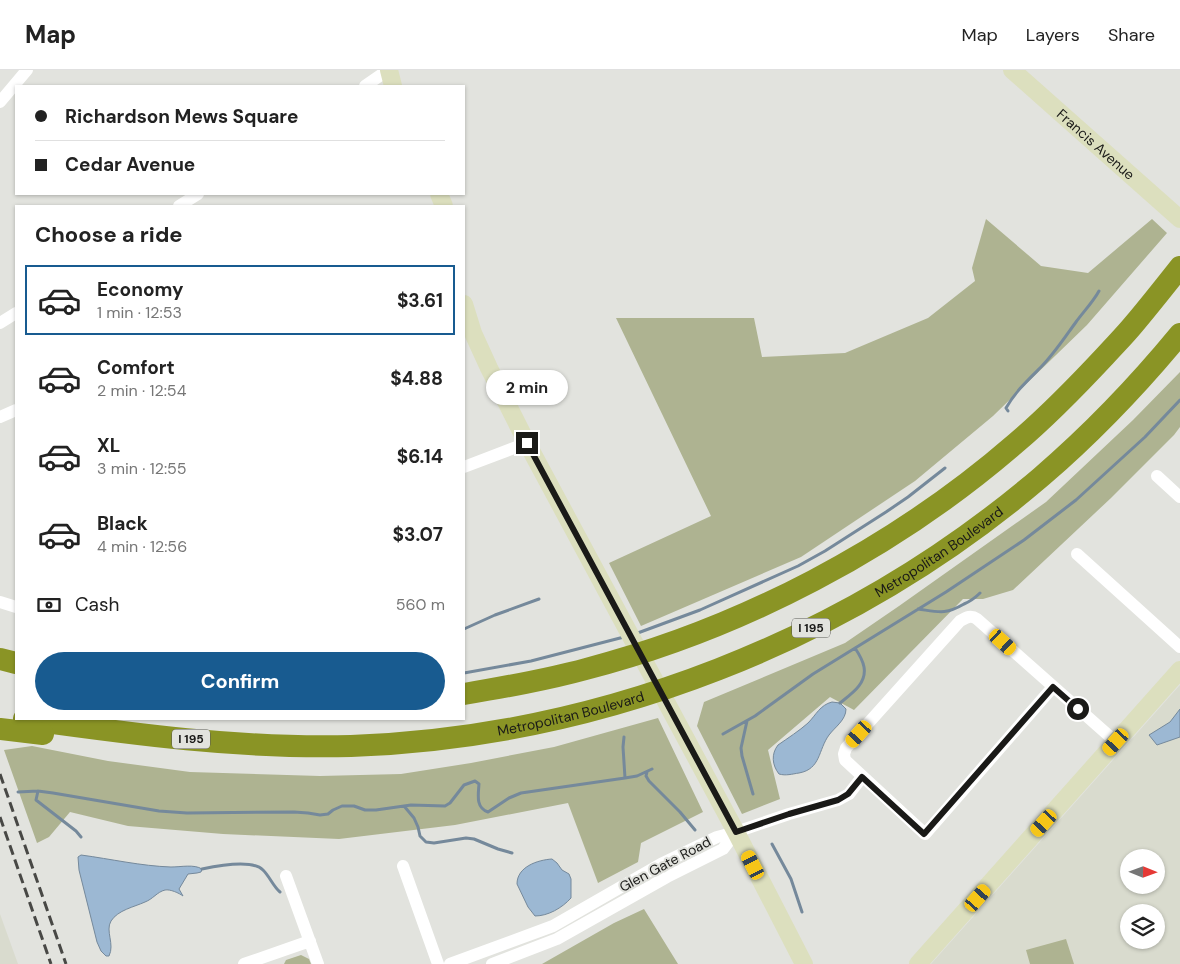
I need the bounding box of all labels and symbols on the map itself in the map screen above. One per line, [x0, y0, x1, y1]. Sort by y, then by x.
street label: Francis Avenue [1053, 105, 1139, 184]
callout: 2 min [486, 370, 568, 406]
route end [516, 432, 538, 454]
street label: Metropolitan Boulevard [872, 502, 1007, 601]
road number: I 195 [792, 618, 830, 638]
car [986, 626, 1019, 658]
street label: Metropolitan Boulevard [496, 687, 646, 740]
route start [1067, 698, 1089, 720]
car [843, 718, 874, 750]
car [1100, 726, 1131, 758]
road number: I 195 [172, 730, 210, 749]
car [1028, 807, 1059, 839]
street label: Glen Gate Road [616, 832, 714, 896]
car [739, 848, 766, 882]
north arrow [1120, 849, 1165, 894]
car [962, 882, 993, 914]

